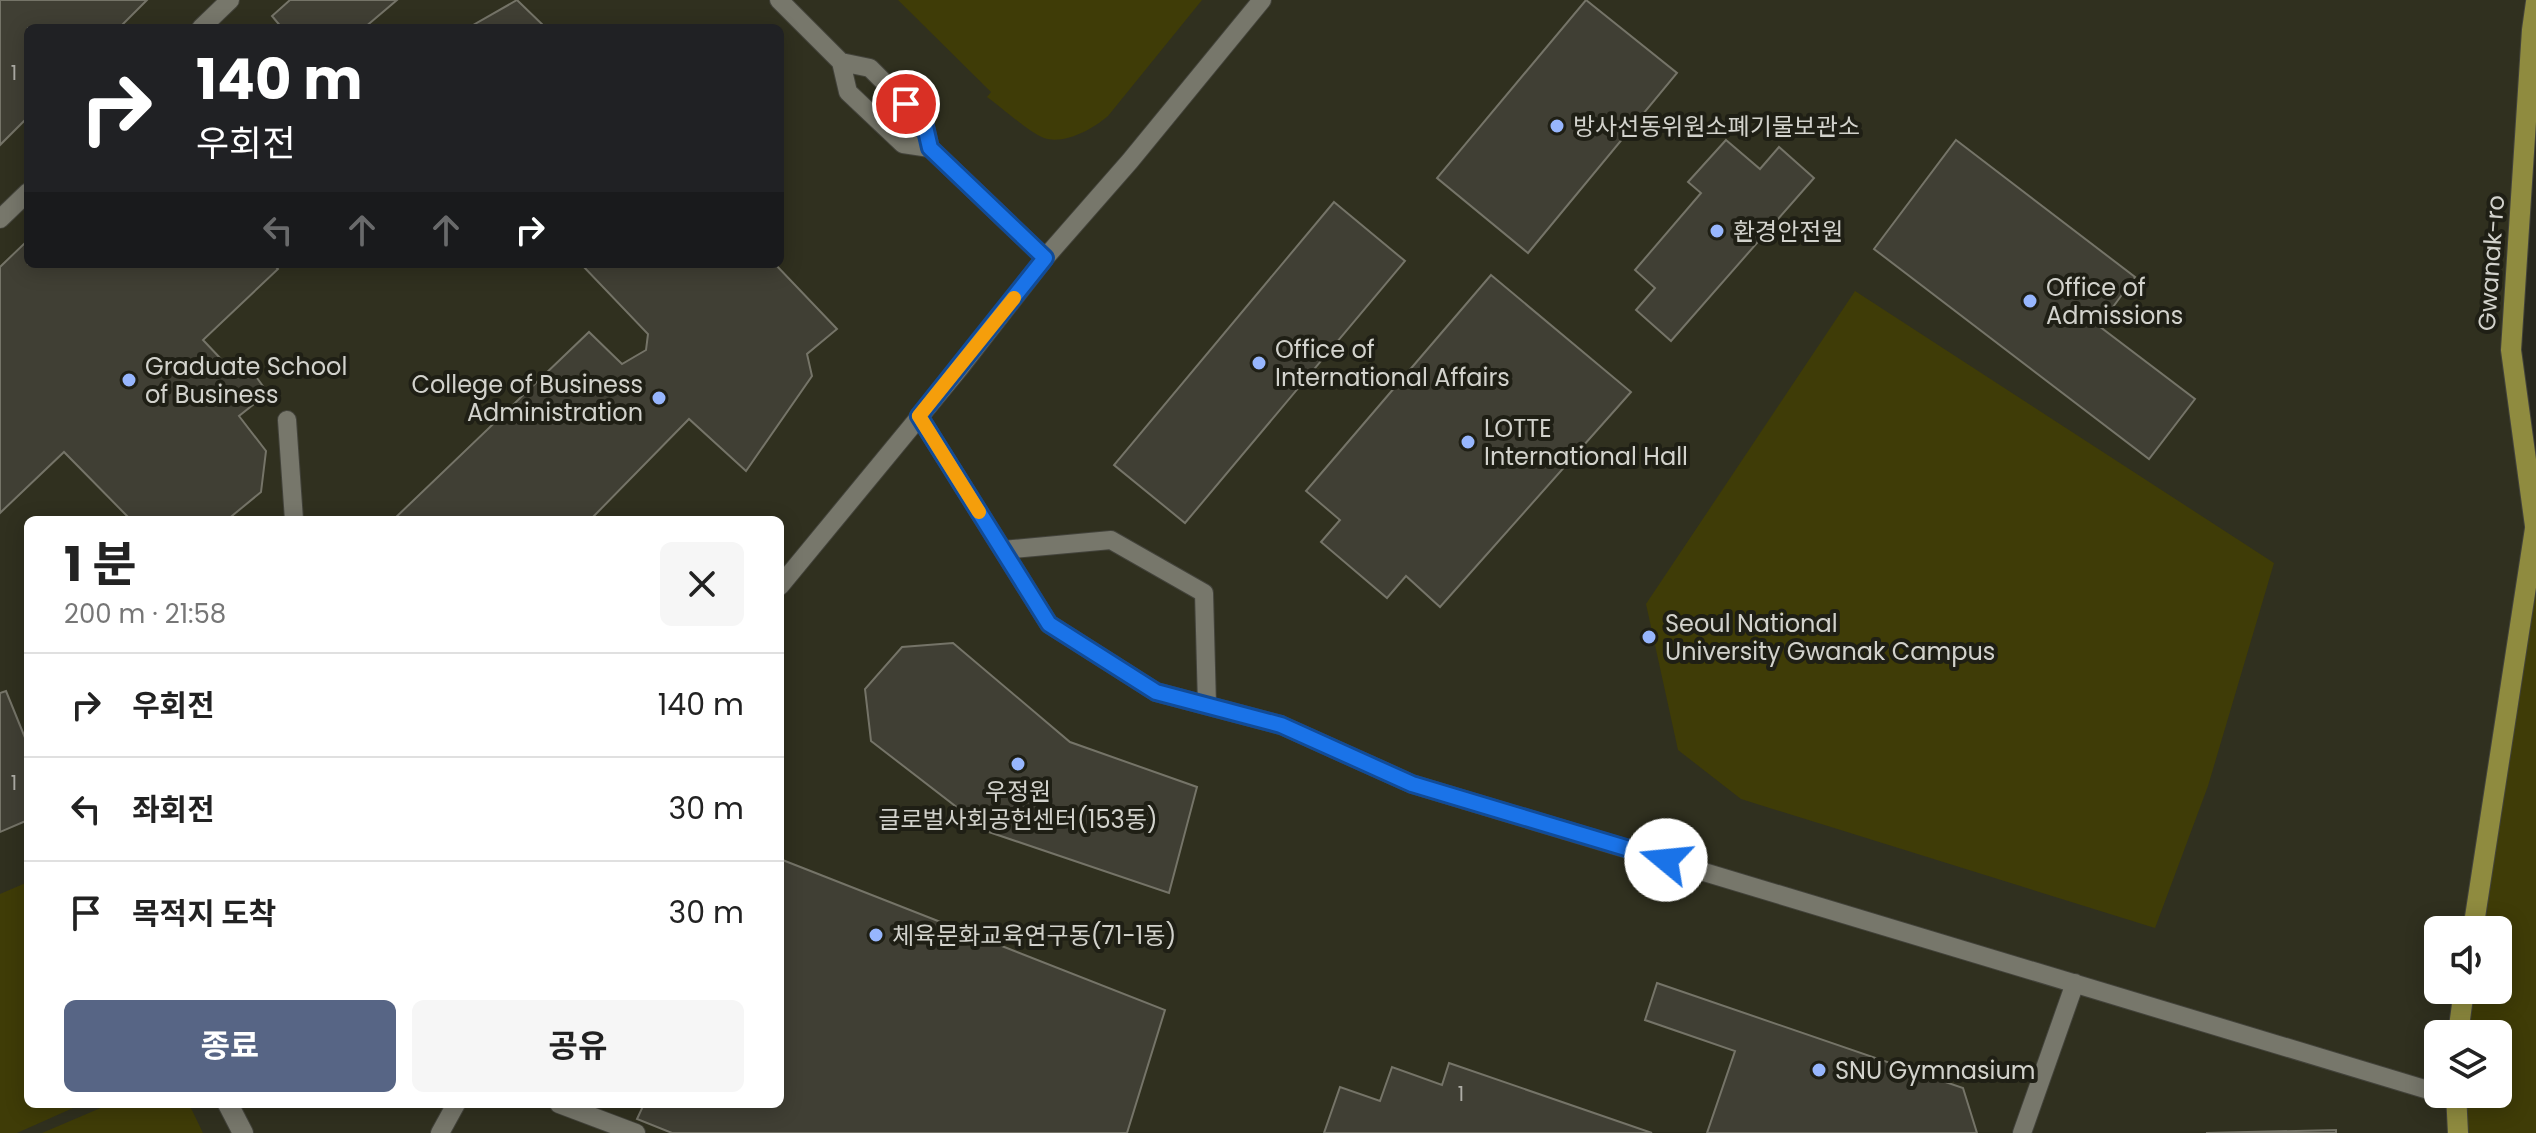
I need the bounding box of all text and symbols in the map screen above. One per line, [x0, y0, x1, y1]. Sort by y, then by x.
text: 140 m [196, 40, 363, 119]
icon: right [64, 56, 168, 160]
house number: 1 [11, 59, 17, 87]
pin [872, 70, 940, 138]
icon: arrive [884, 82, 928, 126]
place label: 방사선동위원소폐기물보관소 [1573, 110, 1860, 143]
marker: 방사선동위원소폐기물보관소 [1548, 117, 1566, 135]
text: 우회전 [196, 118, 295, 169]
street label: Gwanak-ro [2470, 194, 2512, 332]
icon: left [256, 208, 300, 252]
icon: ahead [340, 208, 384, 252]
icon: ahead [424, 208, 468, 252]
icon: right [508, 208, 552, 252]
place label: 환경안전원 [1733, 215, 1843, 248]
marker: 환경안전원 [1708, 222, 1726, 240]
place label: Office of Admissions [2046, 271, 2183, 332]
marker: Office of Admissions [2021, 292, 2039, 310]
place label: Office of International Affairs [1275, 333, 1510, 394]
place label: Graduate School of Business [145, 350, 347, 411]
marker: Office of International Affairs [1250, 354, 1268, 372]
place label: College of Business Administration [411, 368, 643, 429]
marker: Graduate School of Business [120, 371, 138, 389]
marker: College of Business Administration [650, 389, 668, 407]
place label: LOTTE International Hall [1484, 412, 1688, 473]
marker: LOTTE International Hall [1459, 433, 1477, 451]
text: 1 분 [64, 531, 136, 598]
button: close [660, 542, 744, 626]
text: 200 m · 21:58 [64, 596, 226, 632]
place label: Seoul National University Gwanak Campus [1665, 607, 1995, 668]
marker: Seoul National University Gwanak Campus [1640, 628, 1658, 646]
icon: right [64, 683, 108, 727]
text: 140 m [658, 683, 744, 726]
text: 우회전 [132, 684, 215, 727]
marker: 우정원 글로벌사회공헌센터(153동) [1009, 755, 1027, 773]
house number: 1 [11, 769, 17, 797]
place label: 우정원 글로벌사회공헌센터(153동) [878, 775, 1158, 836]
icon: left [64, 787, 108, 831]
text: 30 m [669, 787, 744, 830]
text: 좌회전 [132, 788, 215, 831]
position arrow [1624, 818, 1708, 902]
icon: arrive [64, 891, 108, 935]
text: 30 m [669, 891, 744, 934]
text: 목적지 도착 [132, 892, 276, 935]
map controls [2424, 916, 2512, 1108]
button: sound [2424, 916, 2512, 1004]
place label: 체육문화교육연구동(71-1동) [892, 919, 1176, 952]
marker: 체육문화교육연구동(71-1동) [867, 926, 885, 944]
button: 종료 [64, 1000, 396, 1092]
button: 공유 [412, 1000, 744, 1092]
button: layers [2424, 1020, 2512, 1108]
place label: SNU Gymnasium [1835, 1054, 2036, 1087]
marker: SNU Gymnasium [1810, 1061, 1828, 1079]
house number: 1 [1458, 1080, 1464, 1108]

